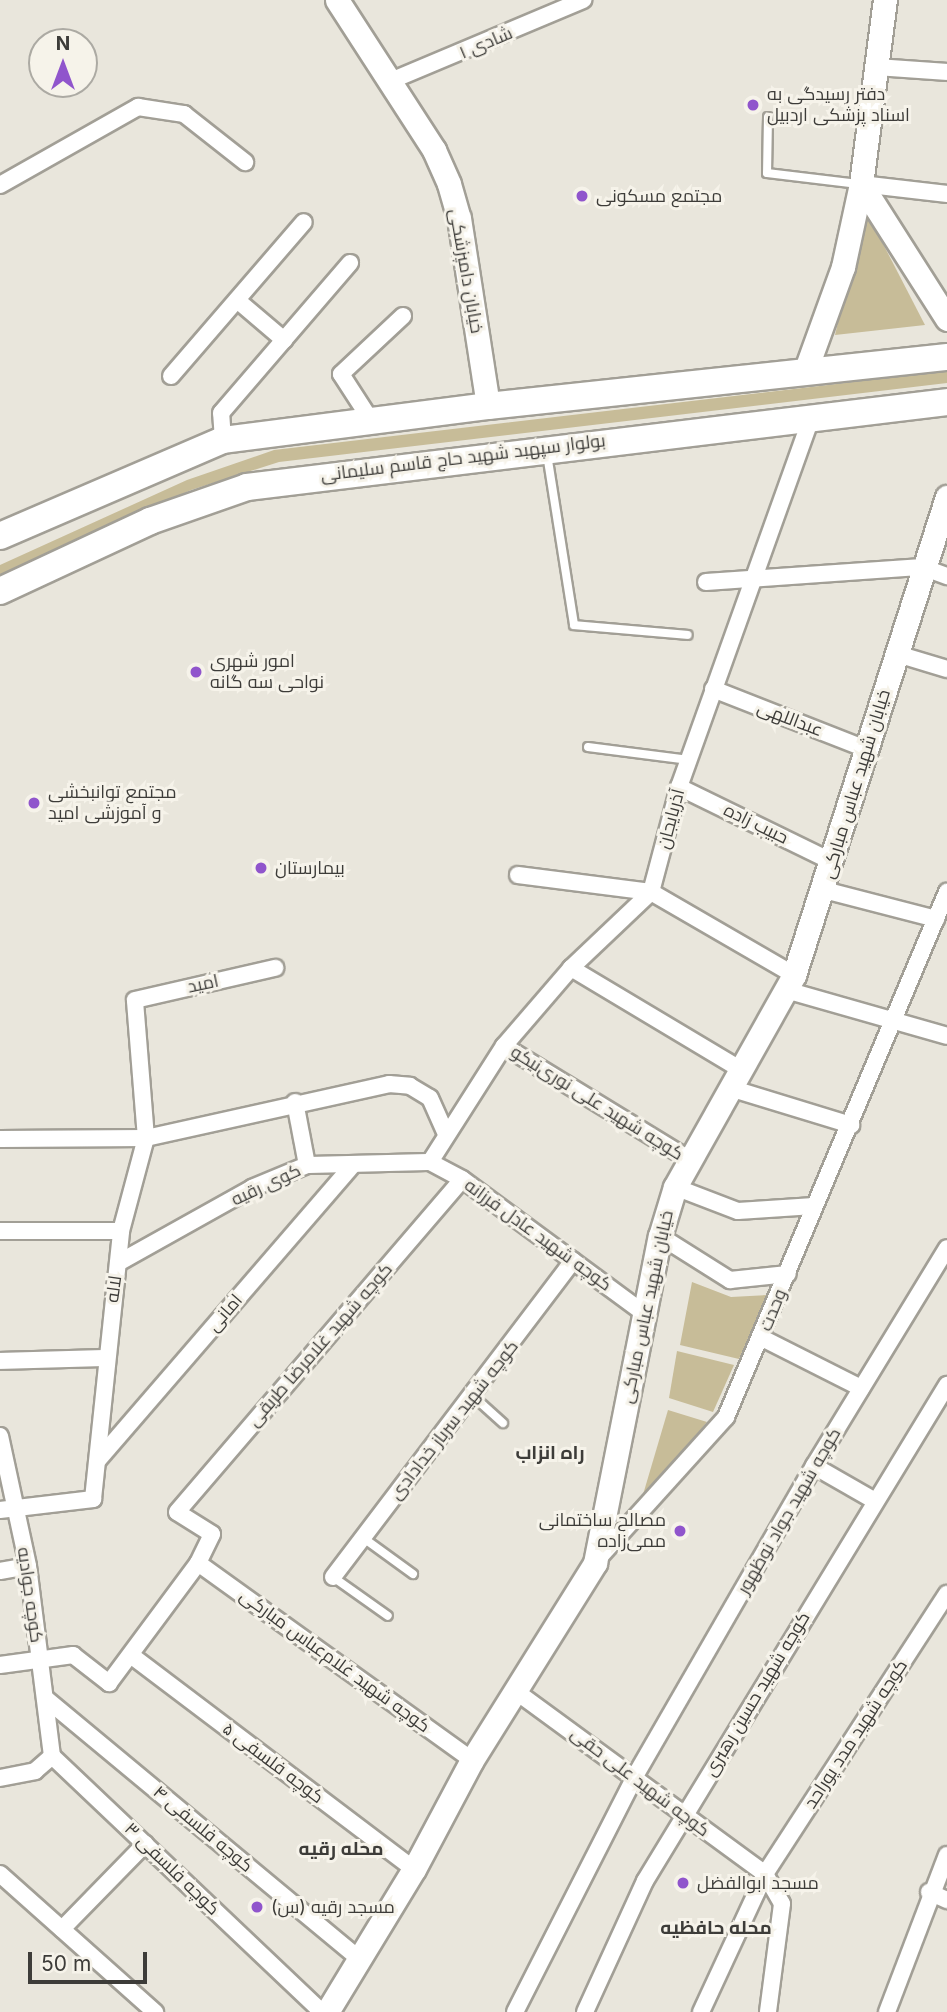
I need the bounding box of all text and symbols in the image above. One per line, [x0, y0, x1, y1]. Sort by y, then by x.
street label: شادی ۱ [456, 22, 516, 64]
north arrow [28, 28, 98, 98]
text: N [56, 32, 70, 55]
place label: دفتر رسیدگی به اسناد پزشکی اردبیل [767, 84, 910, 126]
marker: دفتر رسیدگی به اسناد پزشکی اردبیل [745, 97, 761, 113]
place label: مجتمع مسکونی [596, 185, 722, 207]
marker: مجتمع مسکونی [574, 188, 590, 204]
street label: خیابان دامپزشکی [444, 207, 488, 335]
street label: بولوار سپهبد شهید حاج قاسم سلیمانی [319, 430, 607, 486]
place label: امور شهری نواحی سه گانه [210, 651, 324, 694]
marker: امور شهری نواحی سه گانه [188, 664, 204, 680]
street label: خیابان شهید عباس مبارکی [817, 687, 895, 881]
street label: عبداللهی [754, 697, 826, 741]
place label: مجتمع توانبخشی و آموزشی امید [48, 782, 177, 824]
street label: آذربایجان [653, 787, 689, 851]
marker: مجتمع توانبخشی و آموزشی امید [26, 795, 42, 811]
street label: حبیب زاده [720, 799, 792, 849]
place label: بیمارستان [275, 857, 345, 879]
marker: بیمارستان [253, 860, 269, 876]
street label: امید [185, 970, 221, 998]
street label: کوچه شهید علی نوری‌نیکو [507, 1041, 687, 1165]
street label: کوی رقیه [228, 1160, 304, 1210]
street label: کوچه شهید عادل فرزانه [460, 1174, 616, 1296]
street label: خیابان شهید عباس مبارکی [616, 1209, 678, 1405]
street label: کوچه شهید غلامرضا طریقی [243, 1259, 397, 1431]
street label: لاله [101, 1274, 127, 1304]
street label: وحدت [755, 1286, 791, 1334]
street label: امانی [203, 1290, 247, 1336]
street label: کوچه شهید سرباز خدادادی [385, 1336, 523, 1504]
street label: کوچه شهید جواد نوظهور [733, 1424, 845, 1598]
district label: راه انزاب [515, 1442, 585, 1464]
place label: مصالح ساختمانی ممی‌زاده [539, 1510, 666, 1552]
marker: مصالح ساختمانی ممی‌زاده [672, 1523, 688, 1539]
street label: کوچه جوادیه [13, 1546, 47, 1644]
street label: کوچه شهید غلام‌عباس مبارکی [236, 1585, 434, 1737]
street label: کوچه شهید حسین رهبری [699, 1608, 815, 1780]
street label: کوچه شهید مدد پوراحد [800, 1655, 912, 1813]
street label: کوچه فلسفی ۵ [218, 1718, 328, 1808]
street label: کوچه شهید علی حقی [566, 1723, 714, 1841]
street label: کوچه فلسفی ۴ [149, 1781, 257, 1877]
street label: کوچه فلسفی ۳ [120, 1818, 224, 1920]
district label: محله رقیه [298, 1838, 384, 1860]
place label: مسجد ابوالفضل [697, 1872, 819, 1894]
marker: مسجد ابوالفضل [675, 1875, 691, 1891]
place label: مسجد رقیه (س) [271, 1896, 395, 1918]
marker: مسجد رقیه (س) [249, 1899, 265, 1915]
district label: محله حافظیه [660, 1917, 772, 1939]
scale bar [32, 1938, 150, 1982]
text: 50 m [41, 1951, 91, 1976]

